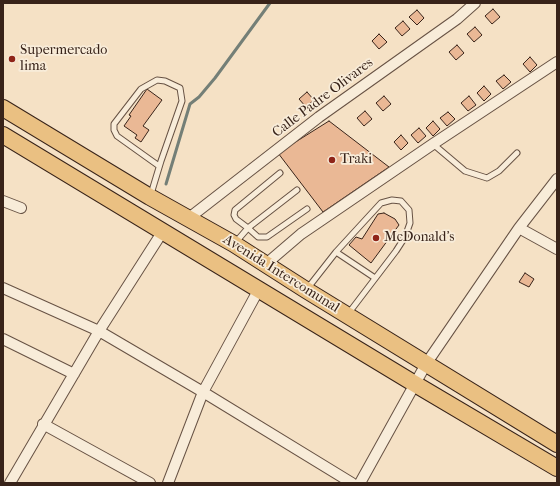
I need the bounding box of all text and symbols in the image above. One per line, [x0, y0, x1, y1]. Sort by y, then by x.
place label: Supermercado lima [20, 43, 107, 76]
marker: Supermercado lima [7, 54, 17, 64]
street label: Calle Padre Olivares [269, 55, 377, 141]
place label: Traki [340, 152, 372, 168]
marker: Traki [327, 155, 337, 165]
place label: McDonald's [384, 230, 455, 246]
street label: Avenida Intercomunal [220, 231, 342, 317]
marker: McDonald's [371, 233, 381, 243]

